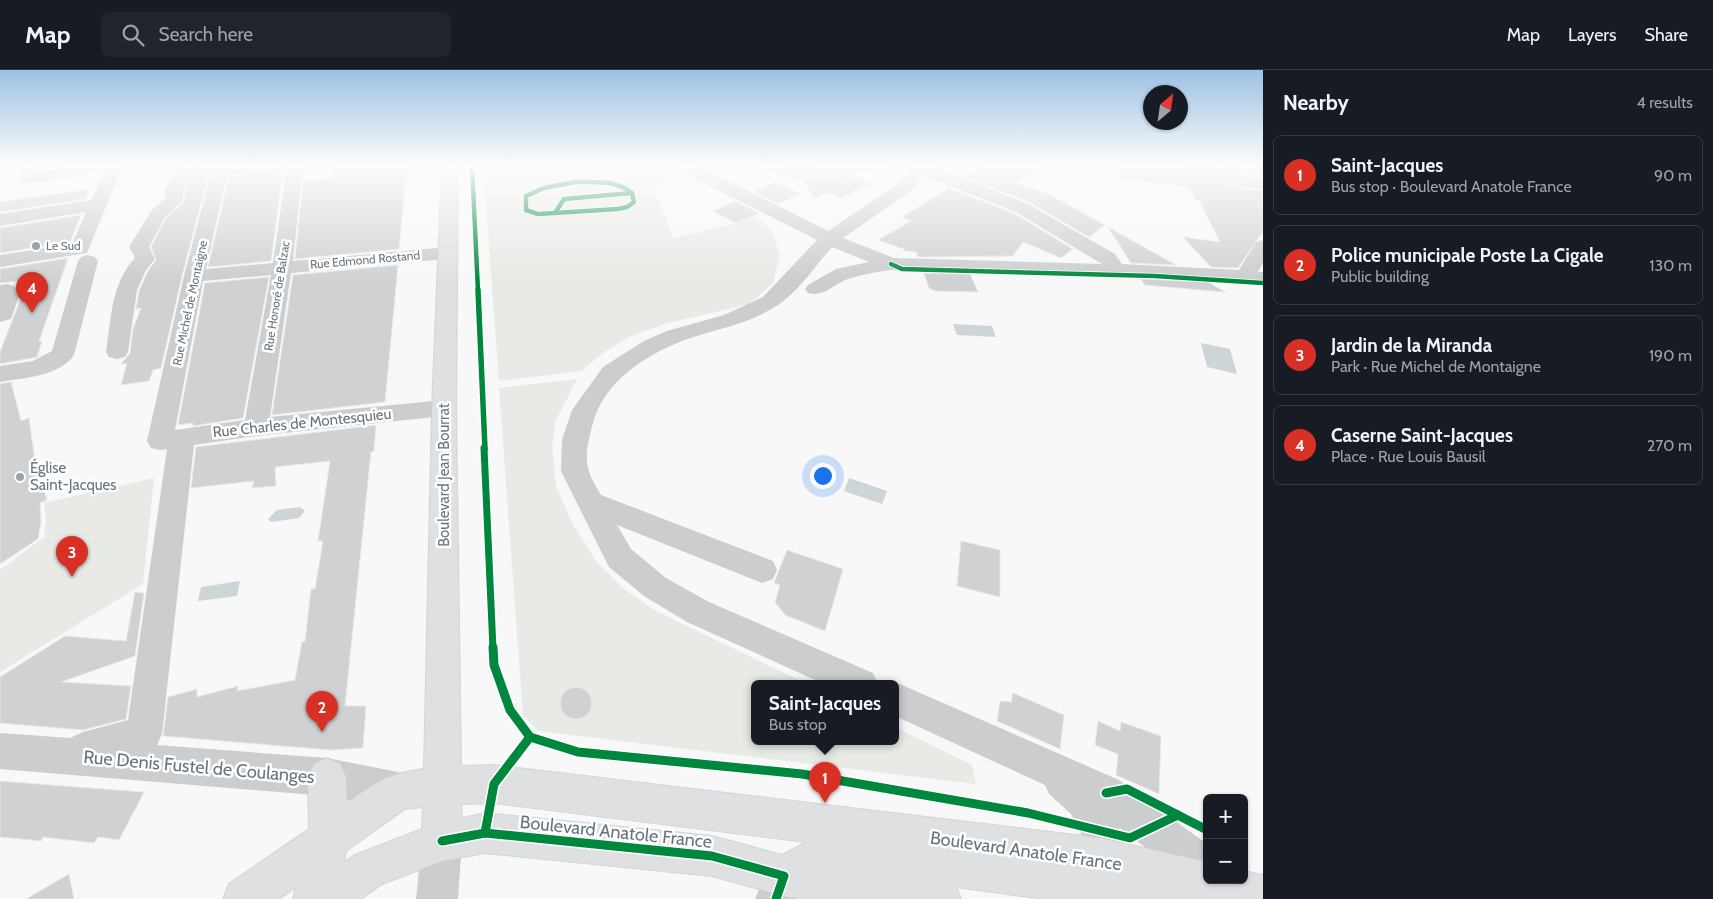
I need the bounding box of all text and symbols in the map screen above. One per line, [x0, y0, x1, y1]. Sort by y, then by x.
search box [101, 12, 451, 57]
text: Map [25, 20, 71, 49]
icon: search [119, 21, 147, 49]
text: Search here [159, 23, 253, 46]
text: Map [1507, 24, 1540, 46]
text: Layers [1568, 24, 1617, 46]
text: Share [1645, 24, 1688, 46]
north arrow [1143, 85, 1188, 130]
text: Nearby [1283, 90, 1349, 115]
text: 4 results [1636, 93, 1693, 112]
text: Saint-Jacques [1331, 154, 1443, 177]
text: 1 [1297, 166, 1303, 185]
text: 90 m [1654, 166, 1692, 185]
text: Bus stop · Boulevard Anatole France [1331, 177, 1572, 196]
place label: Le Sud [46, 238, 81, 253]
street label: Rue Michel de Montaigne [169, 239, 210, 367]
street label: Rue Honoré de Balzac [260, 239, 293, 352]
marker: Le Sud [30, 240, 42, 252]
text: Police municipale Poste La Cigale [1331, 244, 1604, 267]
street label: Rue Edmond Rostand [309, 247, 421, 272]
text: 2 [1296, 256, 1304, 275]
text: 130 m [1649, 256, 1692, 275]
text: Public building [1331, 267, 1429, 286]
pin: 4 [16, 272, 48, 313]
text: Jardin de la Miranda [1331, 334, 1492, 357]
text: 3 [1296, 346, 1304, 365]
text: 190 m [1649, 346, 1692, 365]
text: Park · Rue Michel de Montaigne [1331, 357, 1541, 376]
street label: Boulevard Jean Bourrat [435, 403, 453, 547]
street label: Rue Charles de Montesquieu [212, 405, 392, 441]
text: Caserne Saint-Jacques [1331, 424, 1513, 447]
text: 4 [1295, 436, 1305, 455]
text: 270 m [1647, 436, 1692, 455]
text: Place · Rue Louis Bausil [1331, 447, 1486, 466]
place label: Église Saint-Jacques [30, 458, 117, 494]
your location [810, 463, 836, 489]
marker: Église Saint-Jacques [14, 471, 26, 483]
pin: 3 [56, 536, 88, 577]
popup [751, 680, 899, 745]
pin: 2 [306, 691, 338, 732]
text: Saint-Jacques [769, 692, 881, 715]
text: Bus stop [769, 715, 827, 734]
street label: Rue Denis Fustel de Coulanges [82, 746, 316, 788]
pin: 1 [809, 762, 841, 803]
map controls [1203, 794, 1248, 884]
button: + [1203, 794, 1248, 839]
street label: Boulevard Anatole France [519, 811, 713, 853]
street label: Boulevard Anatole France [929, 827, 1123, 875]
button: − [1203, 839, 1248, 884]

